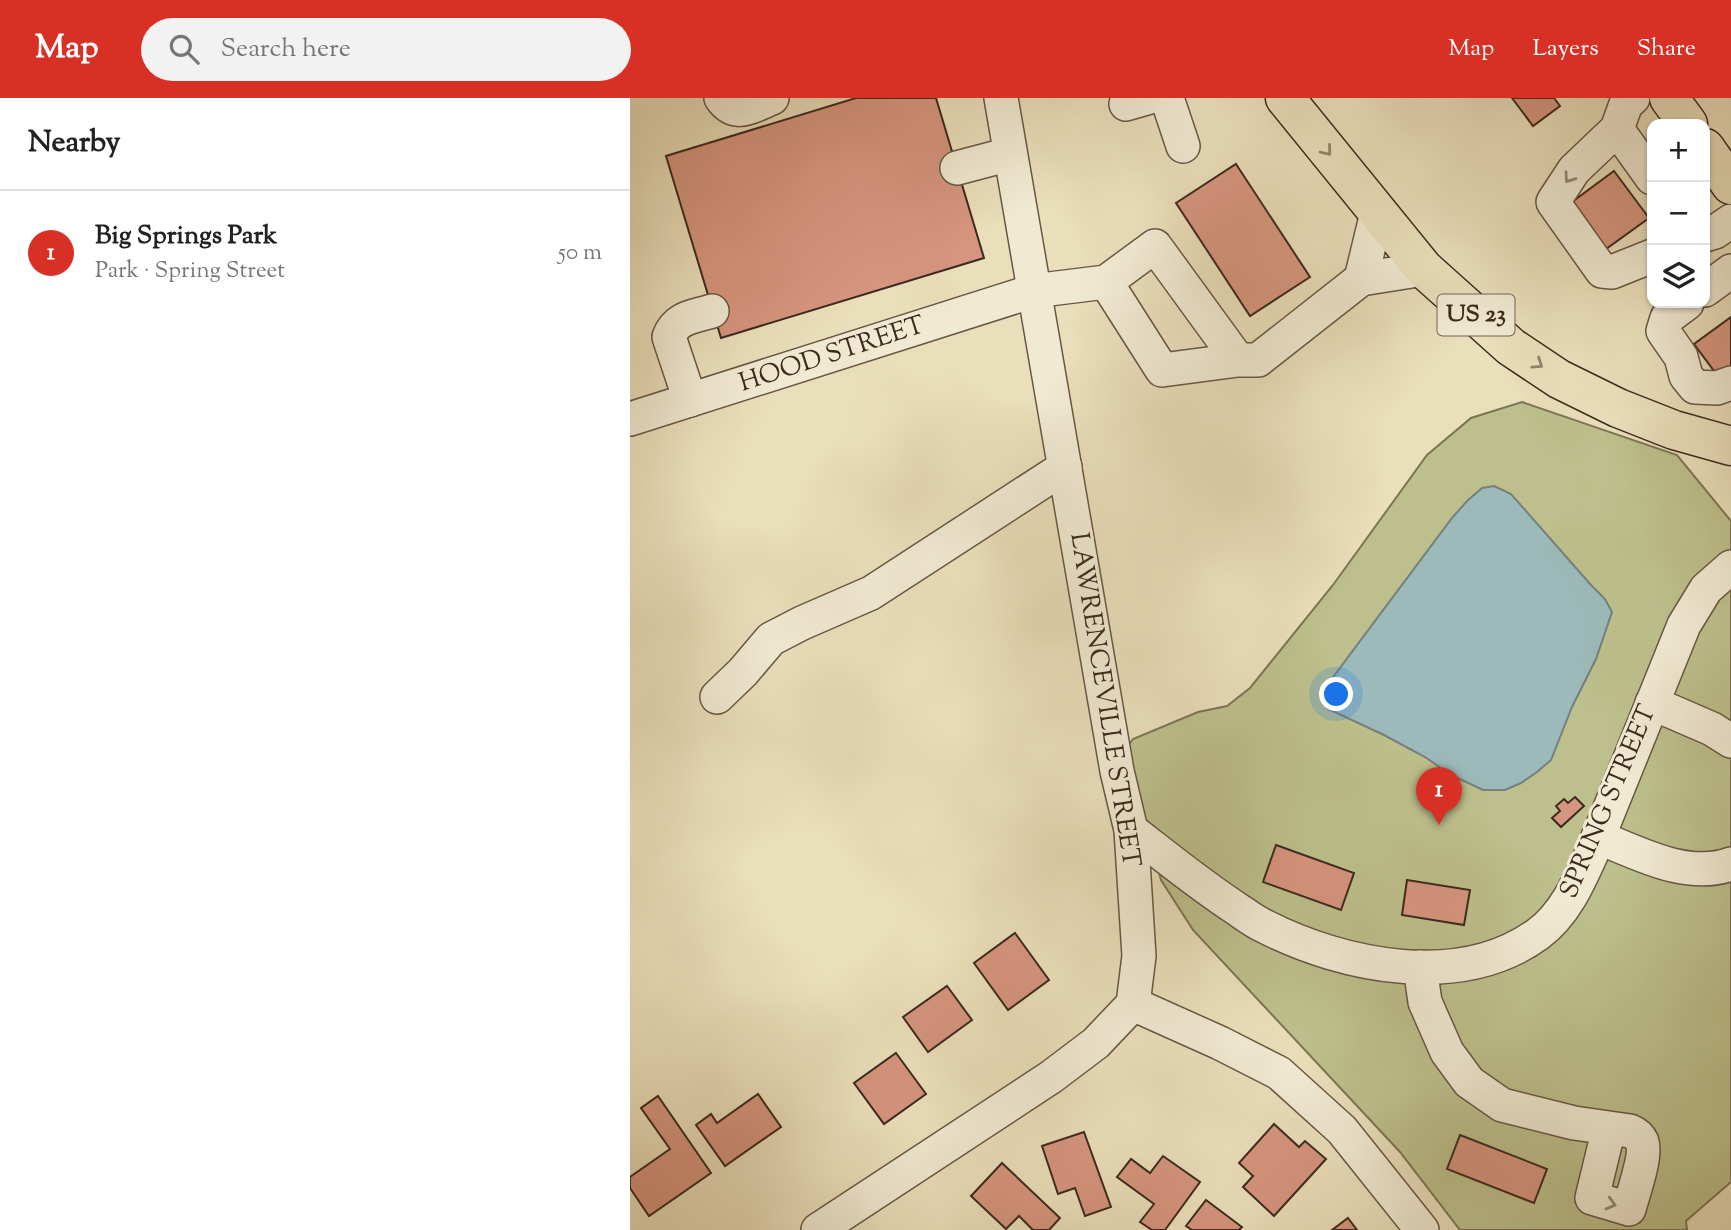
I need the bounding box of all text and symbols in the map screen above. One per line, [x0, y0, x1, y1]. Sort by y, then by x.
search box [141, 18, 631, 81]
text: Map [35, 25, 99, 73]
icon: search [165, 30, 203, 68]
text: Search here [221, 31, 351, 68]
text: Map [1448, 32, 1494, 66]
text: Layers [1532, 32, 1599, 66]
text: Share [1637, 32, 1696, 66]
map controls [1647, 119, 1710, 308]
button: + [1647, 119, 1710, 182]
text: Nearby [28, 122, 120, 165]
one-way arrow [1319, 144, 1332, 156]
one-way arrow [1565, 170, 1577, 183]
button: − [1647, 182, 1710, 245]
text: Big Springs Park [95, 218, 277, 255]
text: 1 [47, 237, 55, 270]
text: 50 m [558, 237, 602, 270]
button: layers [1647, 245, 1710, 308]
text: Park · Spring Street [95, 255, 285, 288]
road number: US 23 [1438, 294, 1514, 336]
street label: HOOD STREET [734, 308, 930, 402]
one-way arrow [1530, 356, 1543, 369]
street label: LAWRENCEVILLE STREET [1059, 530, 1149, 870]
your location [1319, 677, 1353, 711]
street label: SPRING STREET [1552, 699, 1666, 905]
pin: 1 [1416, 767, 1462, 825]
one-way arrow [1605, 1196, 1617, 1210]

